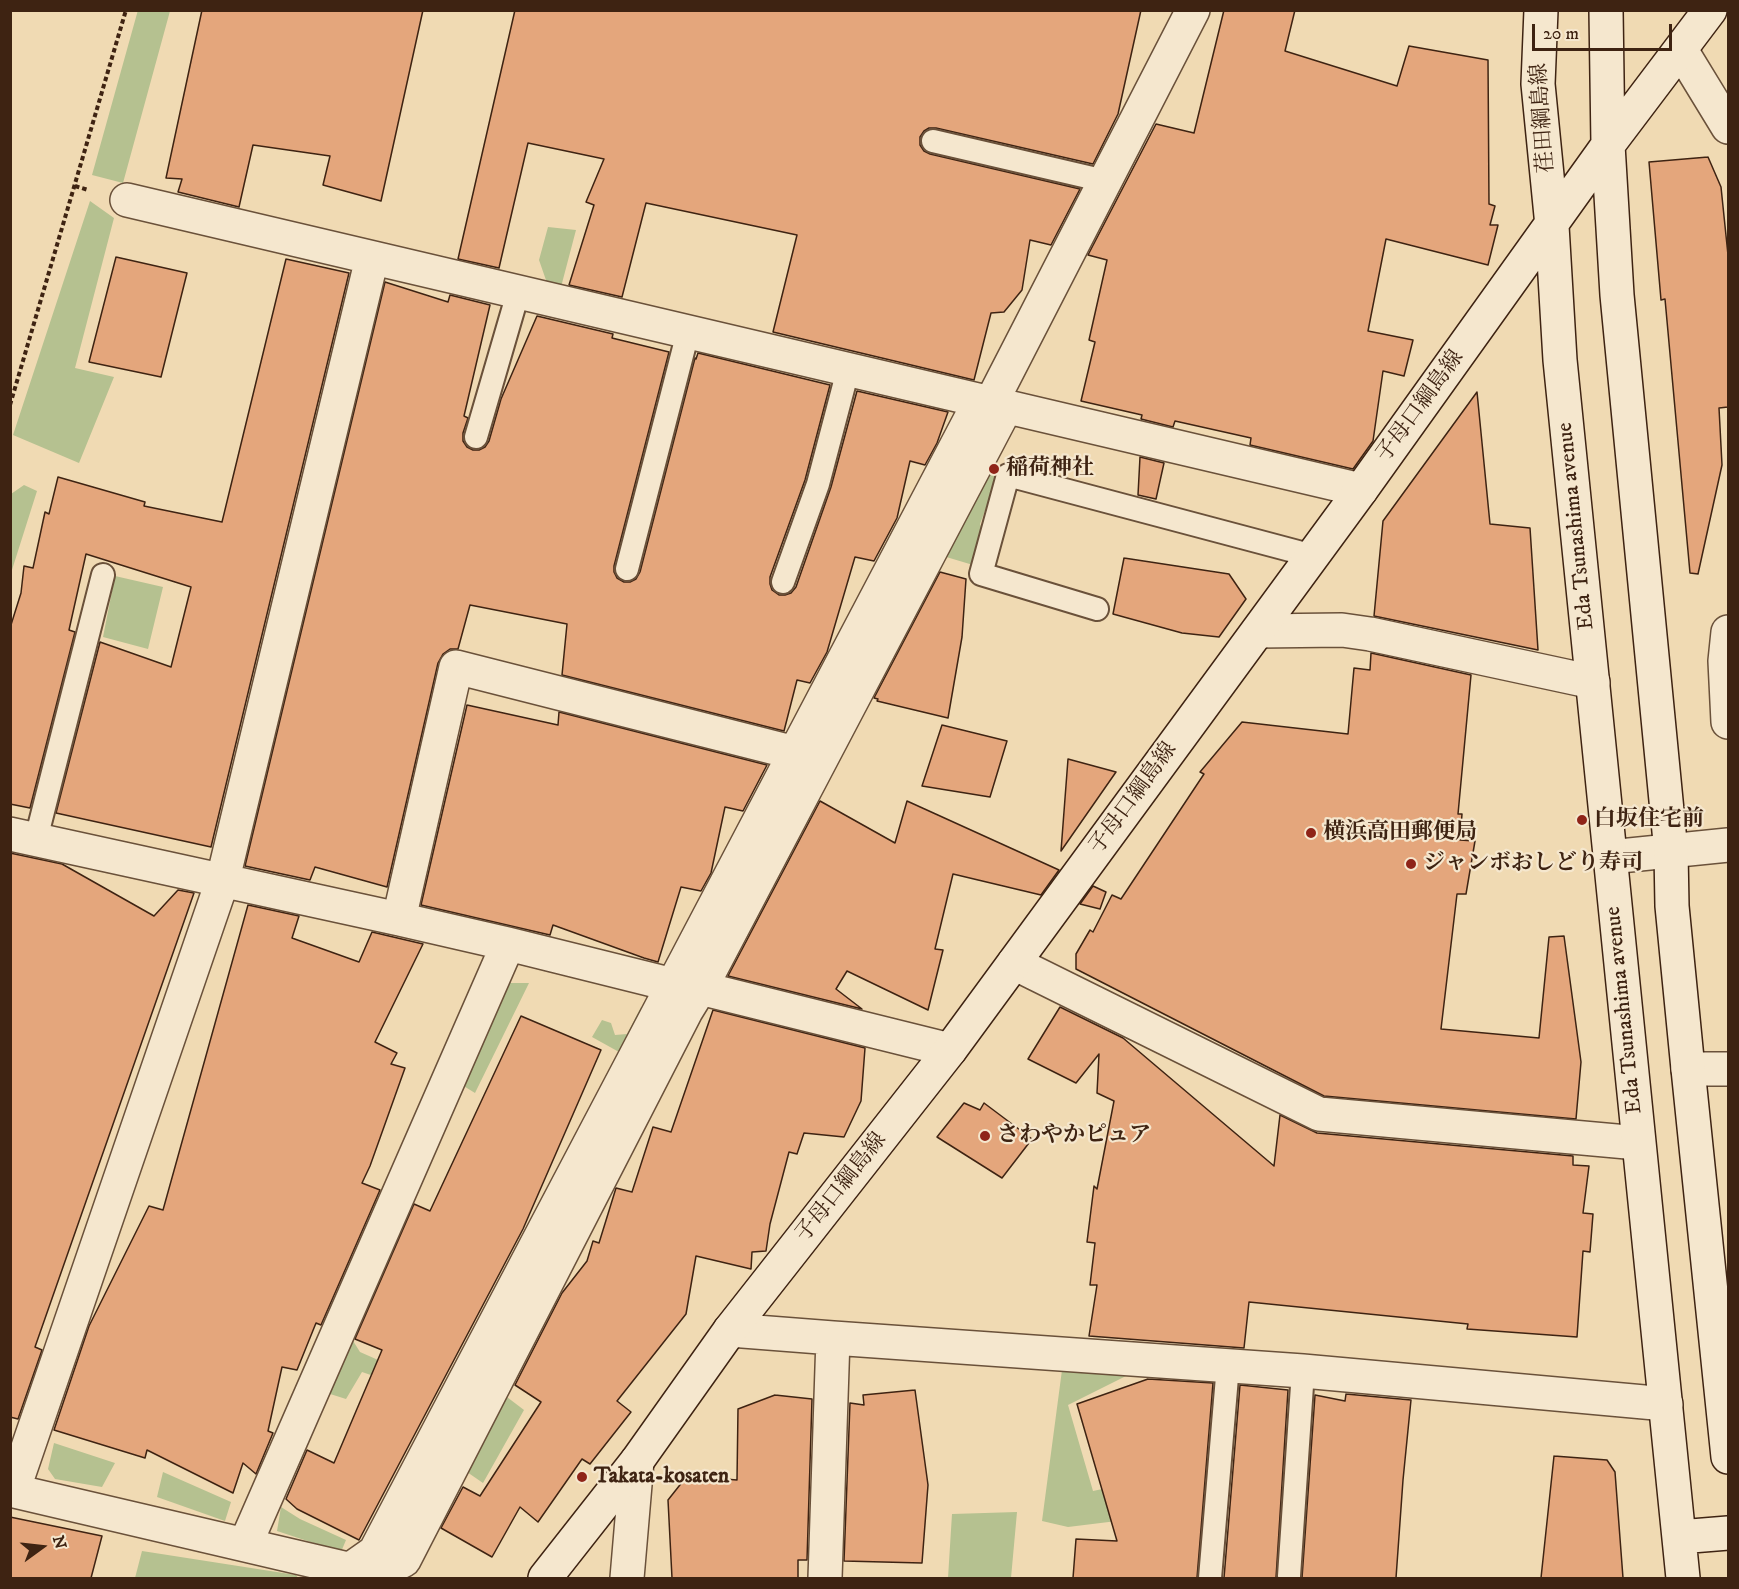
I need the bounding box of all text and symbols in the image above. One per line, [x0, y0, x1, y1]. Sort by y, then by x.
scale bar [1535, 12, 1674, 50]
text: 20 m [1543, 23, 1579, 45]
street label: 荏田綱島線 [1527, 62, 1561, 174]
street label: 子母口綱島線 [1372, 346, 1470, 468]
street label: Eda Tsunashima avenue [1553, 421, 1601, 631]
place label: 稲荷神社 [1006, 456, 1094, 482]
marker: 稲荷神社 [987, 462, 1001, 476]
street label: 子母口綱島線 [1085, 738, 1183, 860]
place label: 白坂住宅前 [1594, 807, 1704, 833]
marker: 白坂住宅前 [1575, 813, 1589, 827]
place label: 横浜高田郵便局 [1323, 820, 1477, 846]
marker: 横浜高田郵便局 [1304, 826, 1318, 840]
place label: ジャンボおしどり寿司 [1423, 851, 1643, 877]
marker: ジャンボおしどり寿司 [1404, 857, 1418, 871]
street label: Eda Tsunashima avenue [1601, 905, 1649, 1115]
place label: さわやかピュア [997, 1123, 1151, 1149]
street label: 子母口綱島線 [791, 1128, 893, 1248]
marker: さわやかピュア [978, 1129, 992, 1143]
place label: Takata-kosaten [594, 1464, 729, 1490]
marker: Takata-kosaten [575, 1470, 589, 1484]
north arrow [12, 1517, 72, 1577]
text: N [48, 1533, 71, 1551]

